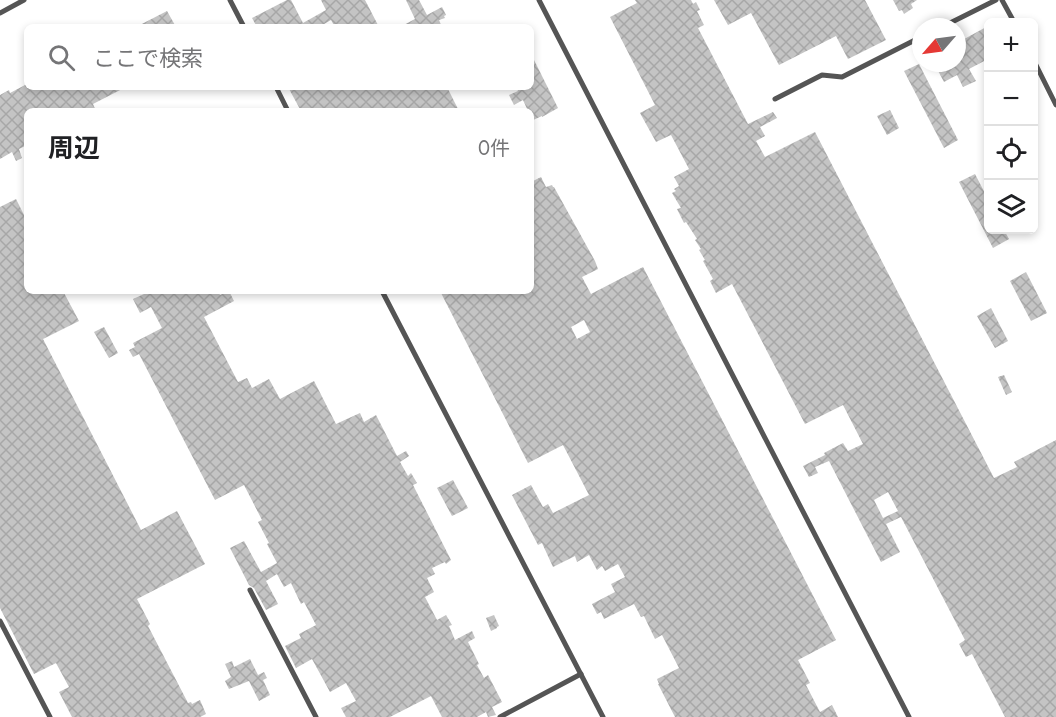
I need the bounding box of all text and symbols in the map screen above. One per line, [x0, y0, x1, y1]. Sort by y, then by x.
north arrow [912, 18, 966, 72]
map controls [984, 18, 1038, 234]
button: + [984, 18, 1038, 72]
search box [24, 24, 534, 90]
icon: search [45, 41, 78, 74]
text: ここで検索 [93, 42, 203, 74]
button: − [984, 72, 1038, 126]
button: locate [984, 126, 1038, 180]
text: 周辺 [48, 129, 100, 167]
text: 0件 [478, 134, 510, 163]
button: layers [984, 180, 1038, 234]

